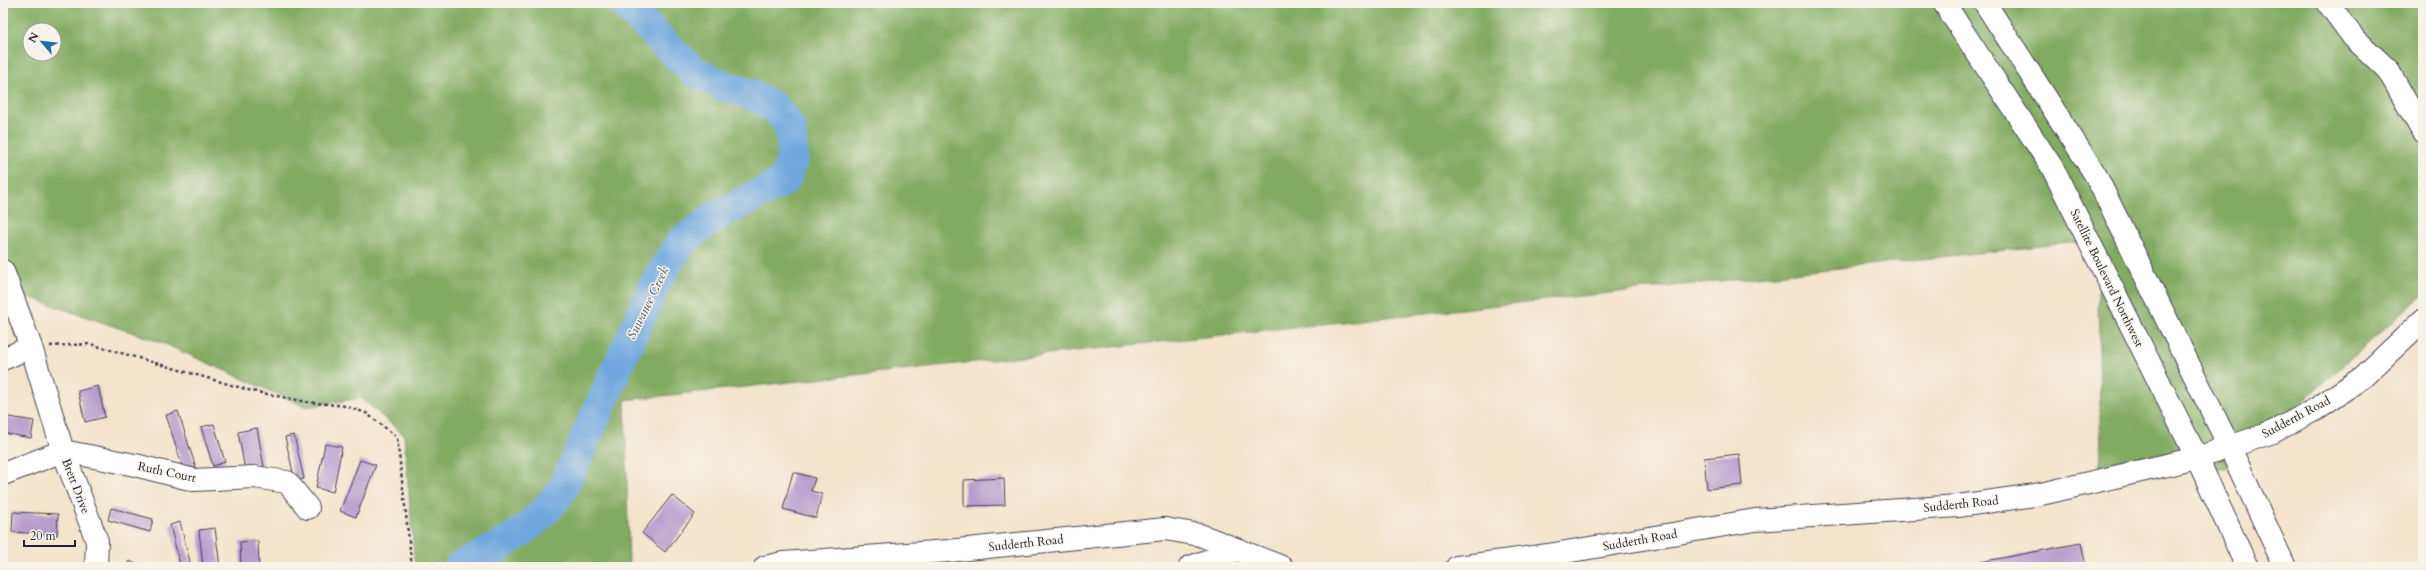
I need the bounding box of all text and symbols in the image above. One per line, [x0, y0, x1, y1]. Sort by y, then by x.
north arrow [22, 22, 62, 62]
text: N [25, 29, 43, 45]
street label: Satellite Boulevard Northwest [2067, 206, 2148, 350]
water label: Suwanee Creek [623, 263, 674, 342]
street label: Sudderth Road [2259, 392, 2333, 442]
street label: Brett Drive [58, 456, 94, 516]
street label: Ruth Court [137, 458, 198, 486]
street label: Sudderth Road [1923, 492, 2000, 516]
scale bar [24, 522, 75, 548]
street label: Sudderth Road [1602, 525, 1679, 554]
text: 20 m [30, 528, 57, 544]
street label: Sudderth Road [988, 531, 1065, 555]

